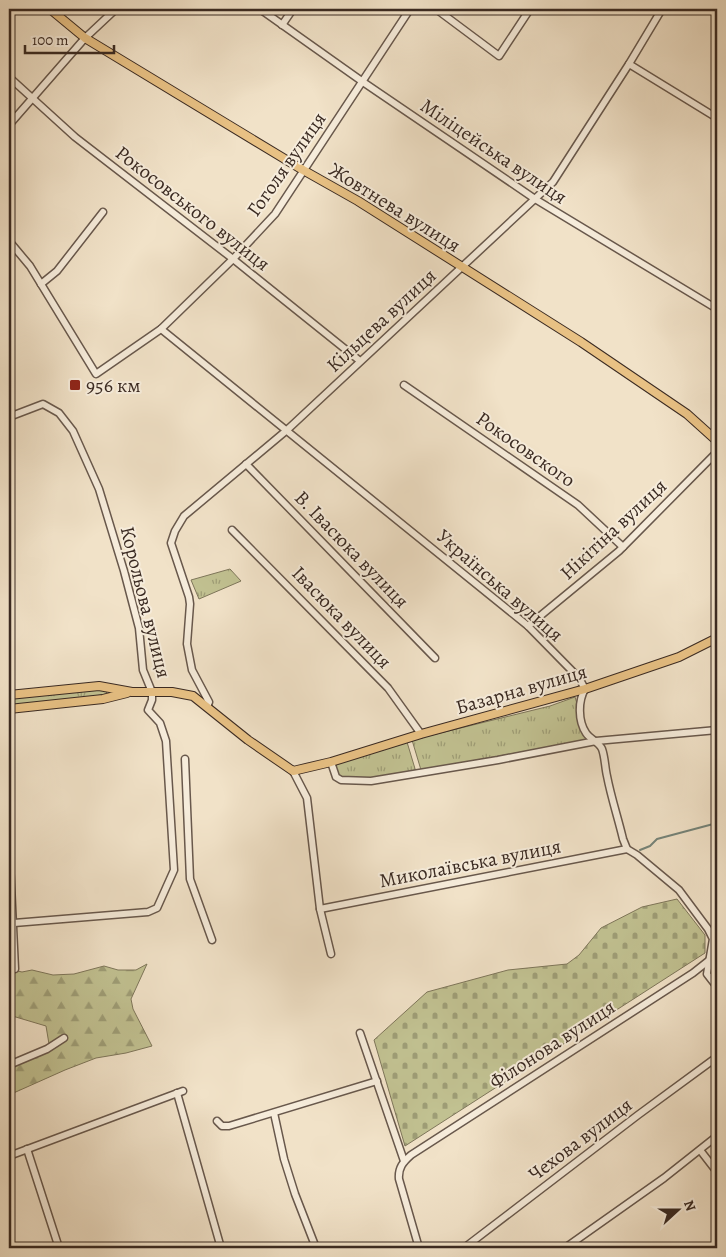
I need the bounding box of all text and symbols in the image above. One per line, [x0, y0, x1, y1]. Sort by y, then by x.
scale bar [25, 22, 114, 54]
text: 100 m [32, 30, 69, 50]
street label: Міліцейська вулиця [415, 92, 572, 211]
street label: Гоголя вулиця [240, 107, 332, 222]
street label: Рокосовського вулиця [110, 139, 276, 277]
street label: Жовтнева вулиця [324, 156, 466, 259]
street label: Кільцева вулиця [321, 262, 442, 378]
place label: 956 км [86, 372, 141, 399]
marker: 956 км [68, 378, 82, 392]
street label: Рокосовского [471, 405, 581, 494]
street label: Нікітіна вулиця [554, 473, 673, 586]
street label: В. Івасюка вулиця [288, 485, 415, 614]
street label: Корольова вулиця [114, 523, 177, 681]
street label: Українська вулиця [431, 523, 569, 648]
street label: Івасюка вулиця [286, 560, 398, 675]
street label: Базарна вулиця [452, 658, 590, 721]
street label: Миколаївська вулиця [377, 833, 563, 894]
street label: Філонова вулиця [484, 994, 621, 1095]
street label: Чехова вулиця [523, 1091, 638, 1187]
north arrow [654, 1184, 704, 1234]
text: N [679, 1197, 700, 1214]

